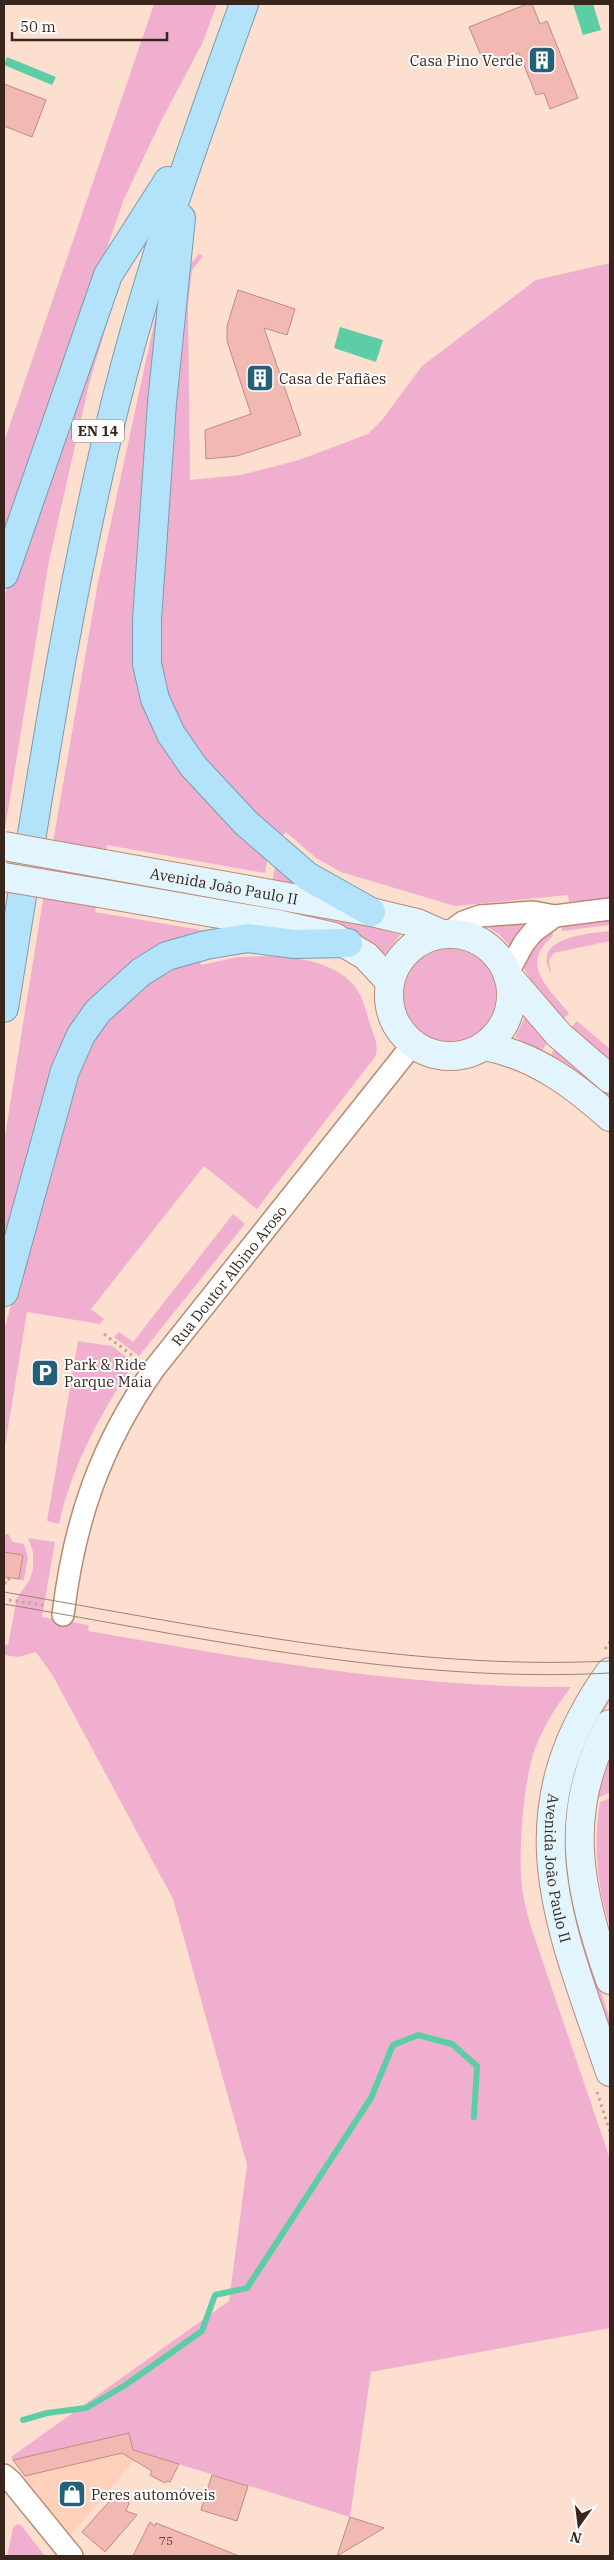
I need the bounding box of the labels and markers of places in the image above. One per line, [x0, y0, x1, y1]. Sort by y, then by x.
building icon: Casa Pino Verde [527, 45, 557, 75]
place label: Casa Pino Verde [410, 51, 523, 70]
building icon: Casa de Fafiães [245, 363, 275, 393]
place label: Casa de Fafiães [279, 369, 386, 388]
place label: Park & Ride Parque Maia [64, 1355, 152, 1391]
parking icon: Park & Ride Parque Maia [30, 1358, 60, 1388]
shop icon: Peres automóveis [57, 2479, 87, 2509]
place label: Peres automóveis [91, 2485, 215, 2504]

